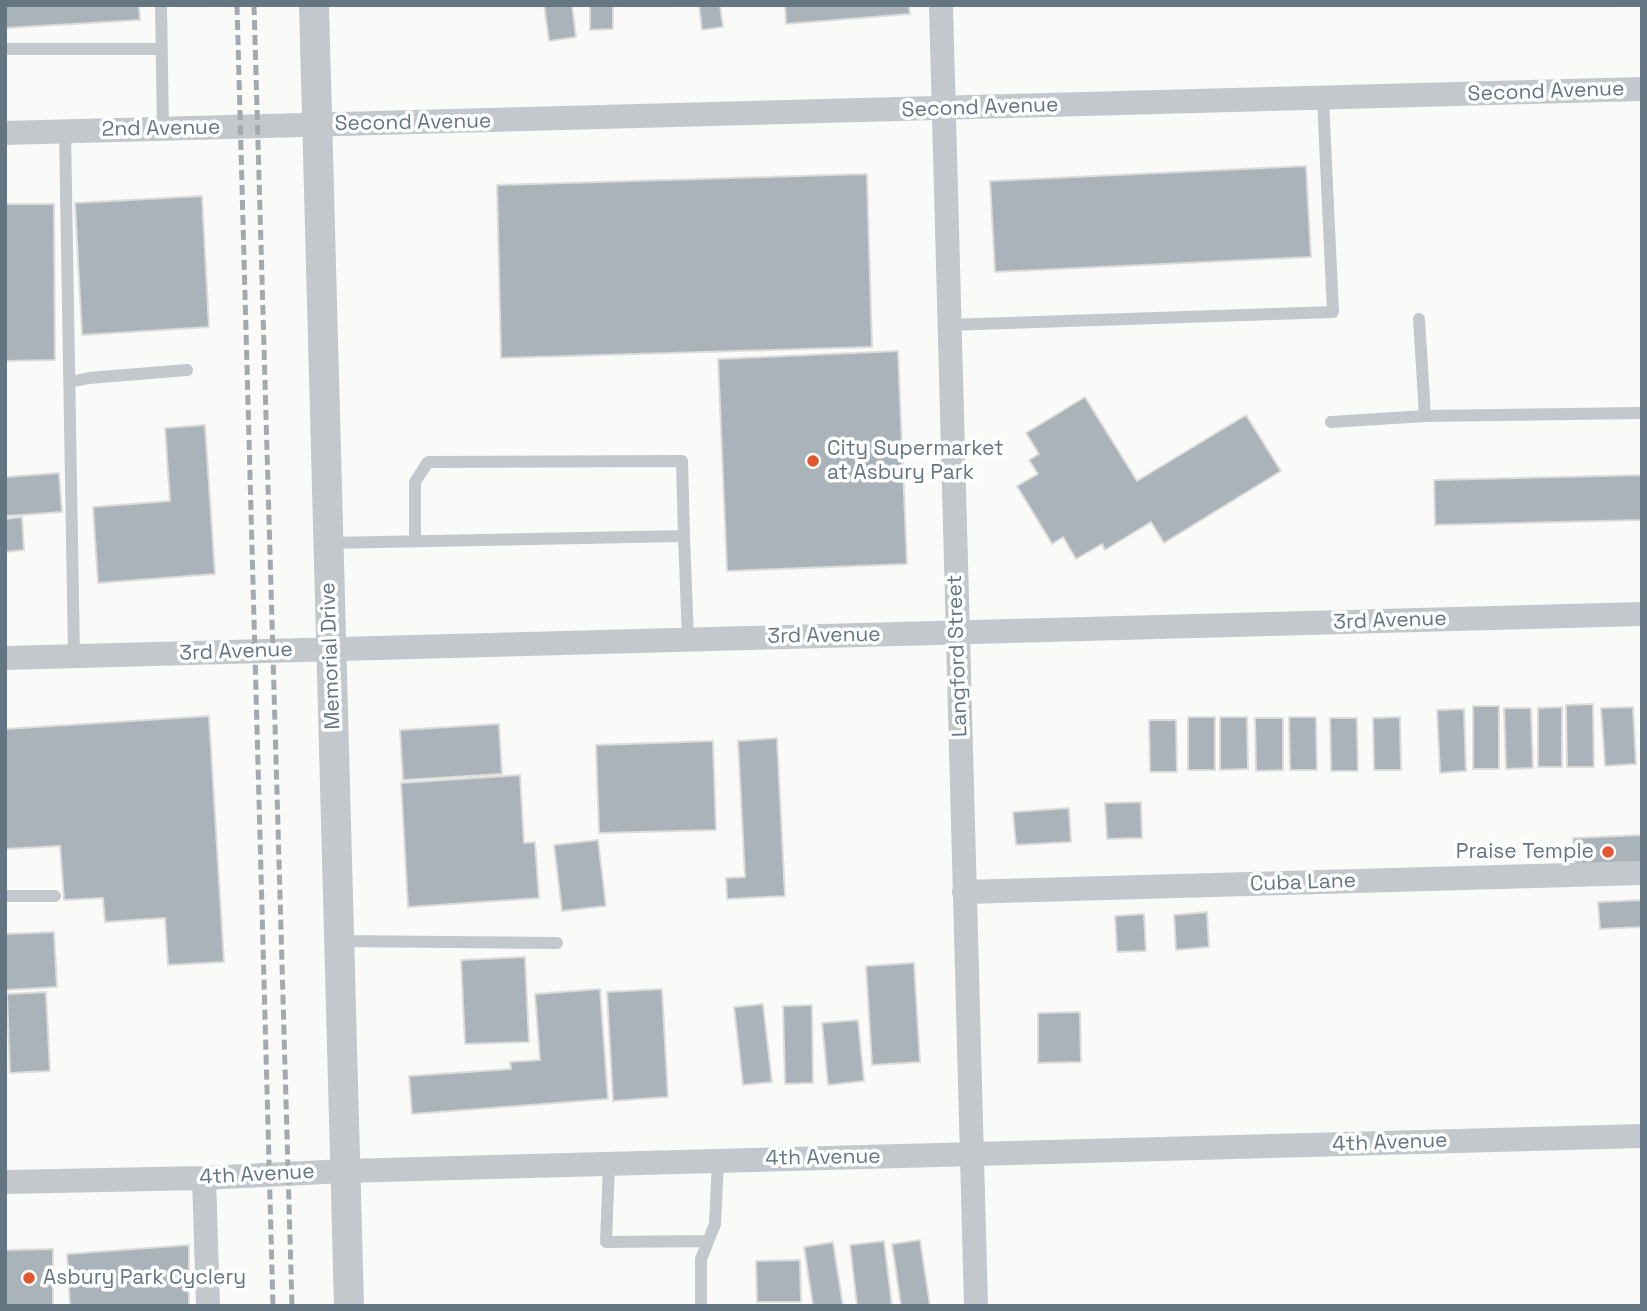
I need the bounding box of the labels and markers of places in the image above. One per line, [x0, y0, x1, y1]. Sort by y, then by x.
place label: City Supermarket at Asbury Park [827, 436, 1004, 486]
marker: City Supermarket at Asbury Park [805, 453, 821, 469]
place label: Praise Temple [1456, 839, 1594, 865]
marker: Praise Temple [1600, 844, 1616, 860]
place label: Asbury Park Cyclery [43, 1265, 246, 1291]
marker: Asbury Park Cyclery [21, 1270, 37, 1286]

